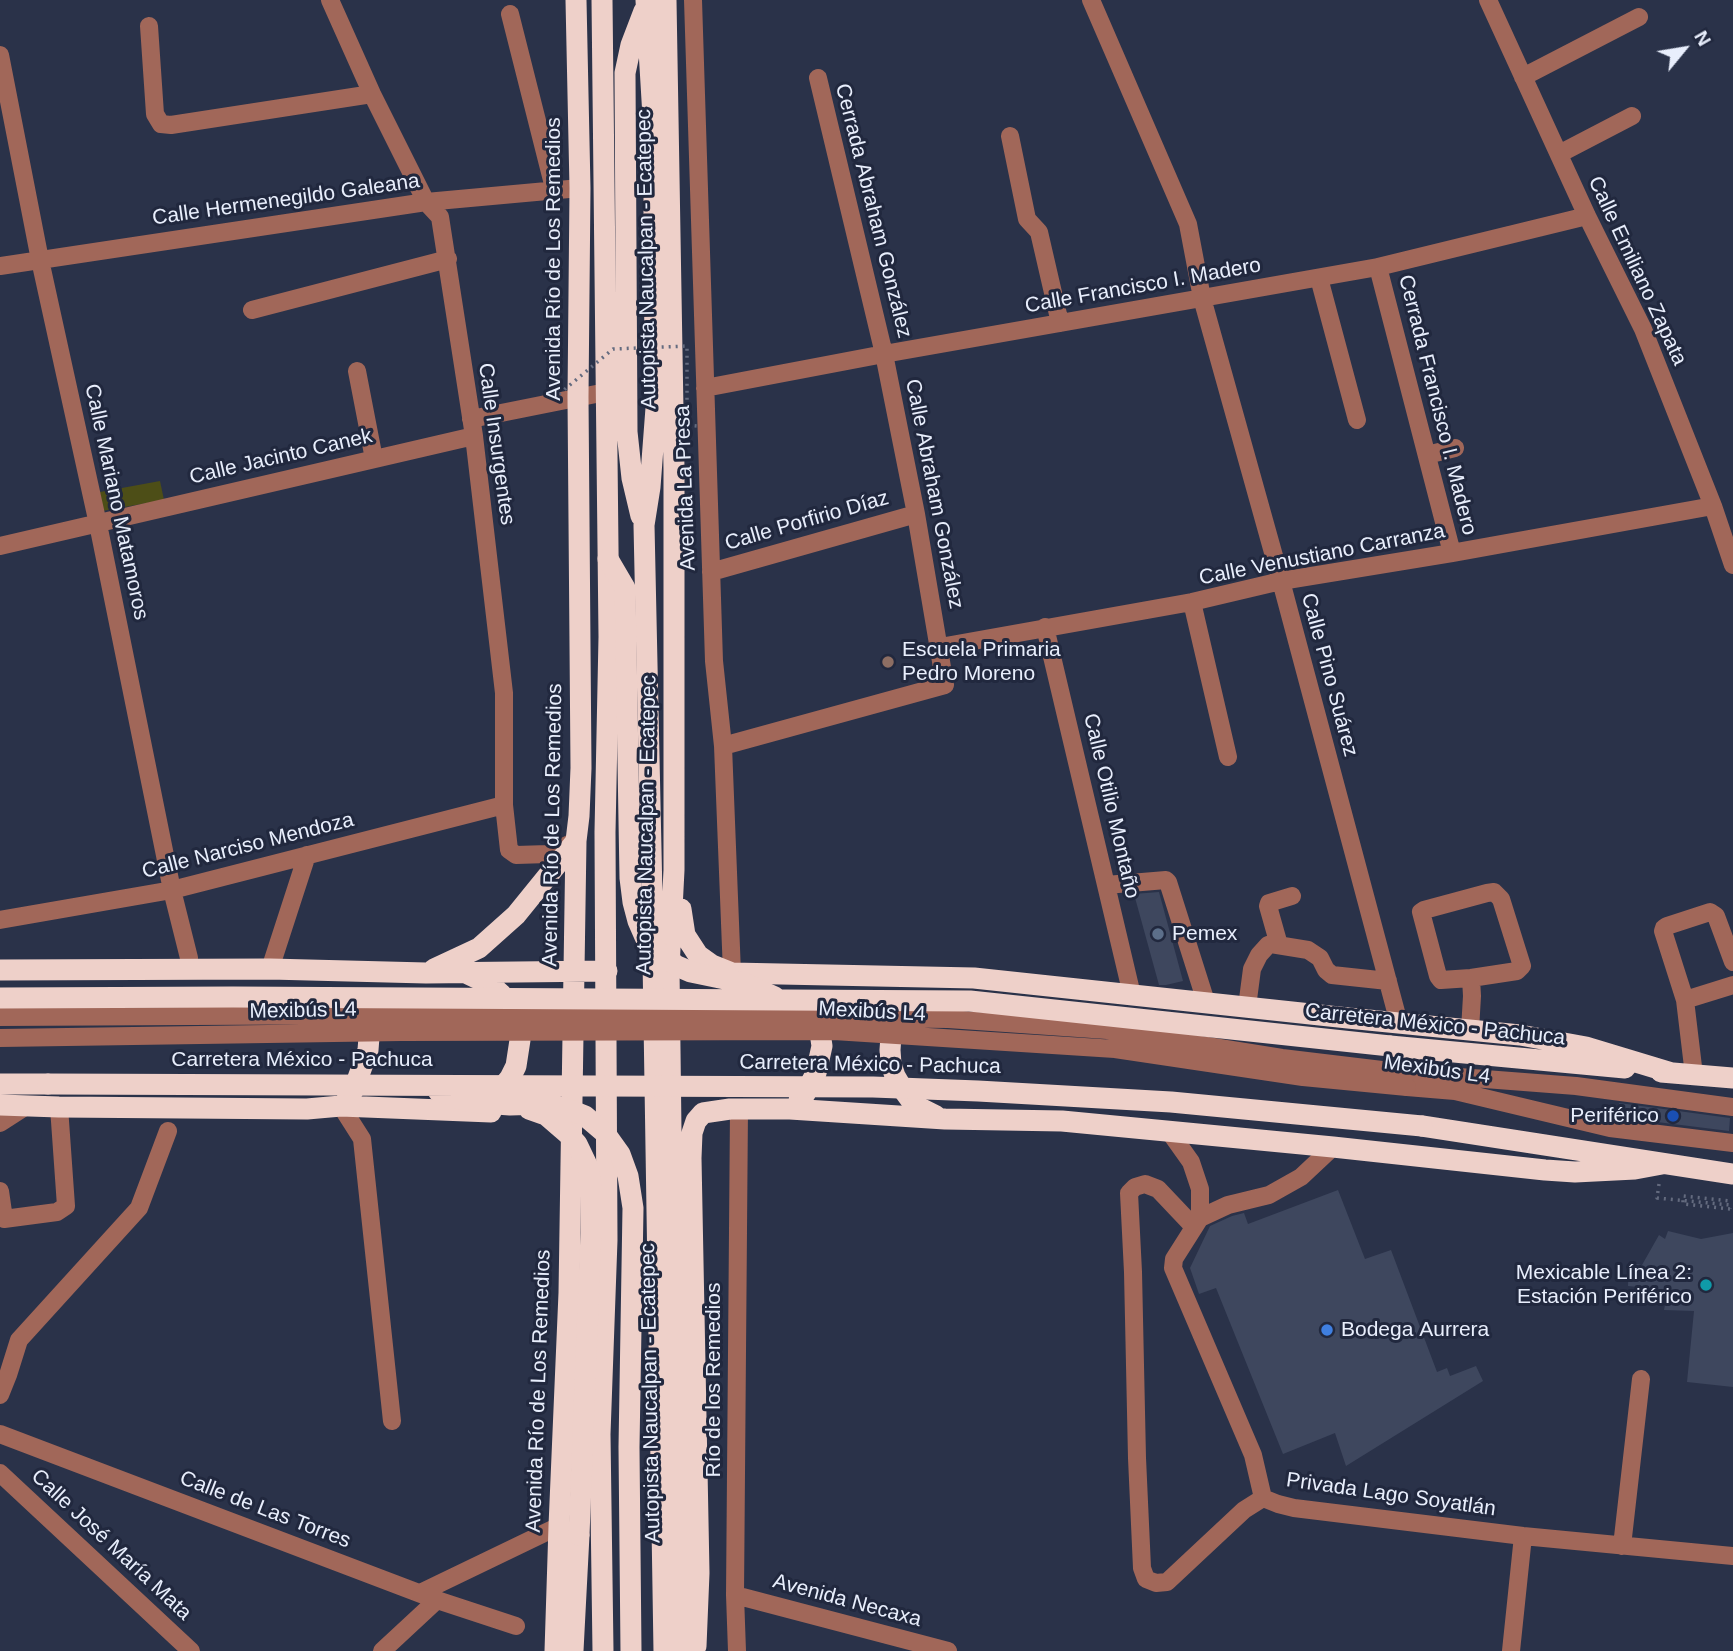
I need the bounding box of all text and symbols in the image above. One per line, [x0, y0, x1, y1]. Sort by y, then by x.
north arrow [1649, 14, 1719, 84]
text: N [1690, 27, 1715, 49]
street label: Cerrada Abraham González [829, 81, 917, 341]
street label: Autopista Naucalpan - Ecatepec [632, 109, 662, 409]
street label: Avenida Río de Los Remedios [541, 117, 567, 401]
street label: Calle Hermenegildo Galeana [151, 169, 421, 231]
street label: Calle Emiliano Zapata [1582, 173, 1692, 369]
street label: Calle Francisco I. Madero [1023, 253, 1263, 319]
street label: Cerrada Francisco I. Madero [1392, 272, 1482, 538]
street label: Calle Insurgentes [472, 361, 520, 527]
street label: Calle Abraham González [899, 377, 969, 611]
street label: Calle Mariano Matamoros [79, 382, 153, 622]
street label: Avenida La Presa [671, 405, 701, 571]
street label: Calle Jacinto Canek [187, 424, 375, 490]
street label: Calle Porfirio Díaz [722, 486, 892, 556]
street label: Calle Venustiano Carranza [1197, 519, 1447, 591]
street label: Calle Pino Suárez [1295, 591, 1363, 759]
place label: Escuela Primaria Pedro Moreno [902, 637, 1061, 687]
marker: Escuela Primaria Pedro Moreno [880, 654, 896, 670]
street label: Autopista Naucalpan - Ecatepec [632, 675, 662, 975]
street label: Avenida Río de Los Remedios [538, 683, 568, 967]
street label: Calle Otilio Montaño [1077, 711, 1145, 901]
street label: Calle Narciso Mendoza [140, 808, 356, 884]
place label: Pemex [1172, 921, 1237, 947]
marker: Pemex [1150, 926, 1166, 942]
street label: Mexibús L4 [249, 997, 357, 1025]
street label: Mexibús L4 [818, 997, 926, 1027]
street label: Carretera México - Pachuca [1304, 999, 1566, 1051]
street label: Carretera México - Pachuca [171, 1047, 433, 1073]
street label: Carretera México - Pachuca [739, 1050, 1001, 1080]
street label: Mexibús L4 [1382, 1050, 1492, 1090]
place label: Periférico [1570, 1103, 1659, 1129]
marker: Periférico [1665, 1108, 1681, 1124]
street label: Autopista Naucalpan - Ecatepec [636, 1243, 666, 1543]
street label: Avenida Río de Los Remedios [521, 1249, 557, 1533]
place label: Mexicable Línea 2: Estación Periférico [1516, 1260, 1692, 1310]
marker: Mexicable Línea 2: Estación Periférico [1698, 1277, 1714, 1293]
street label: Río de los Remedios [701, 1283, 727, 1477]
place label: Bodega Aurrera [1341, 1317, 1489, 1343]
marker: Bodega Aurrera [1319, 1322, 1335, 1338]
street label: Calle José María Mata [26, 1464, 196, 1626]
street label: Calle de Las Torres [176, 1466, 354, 1554]
street label: Privada Lago Soyatlán [1285, 1468, 1497, 1522]
street label: Avenida Necaxa [770, 1569, 924, 1633]

